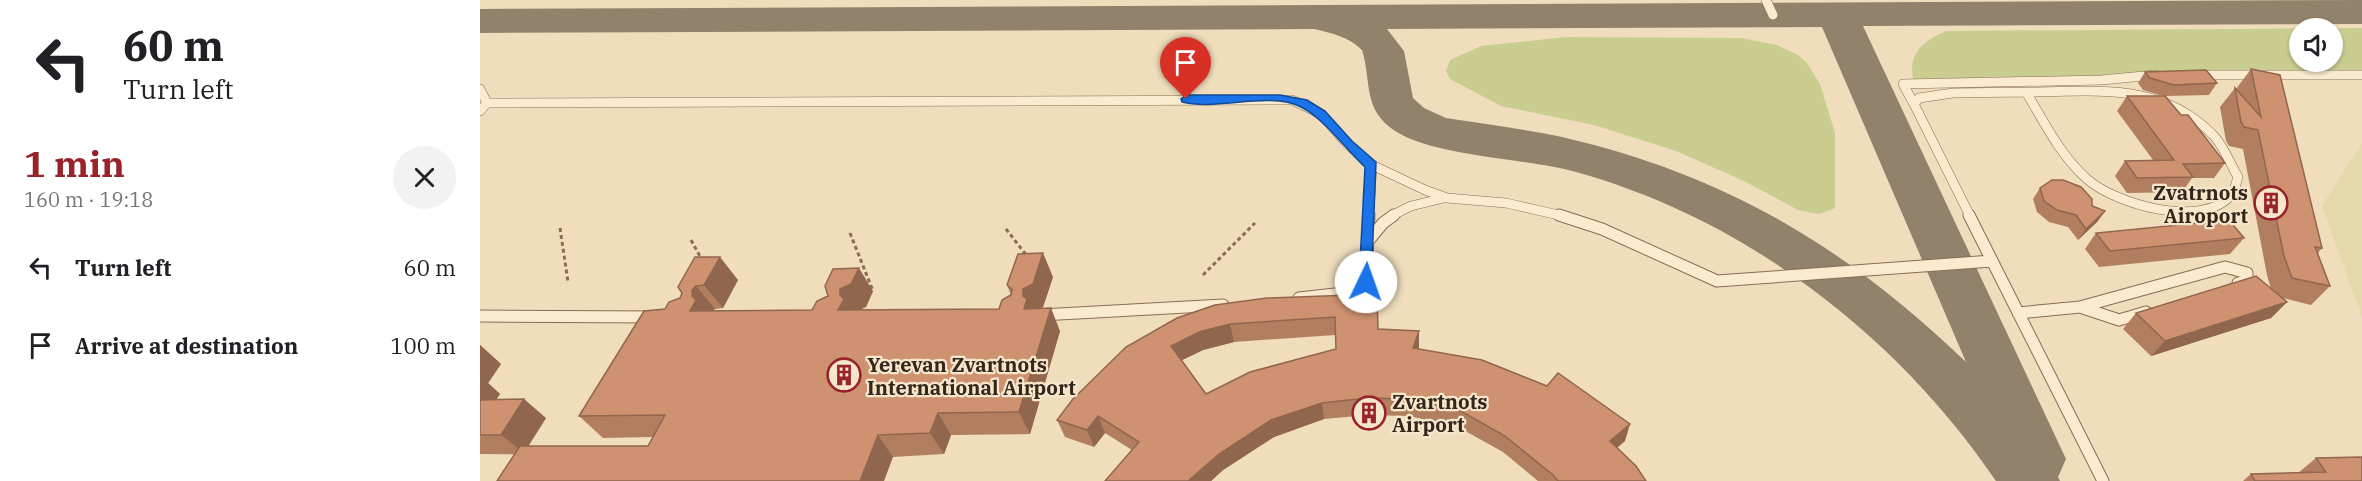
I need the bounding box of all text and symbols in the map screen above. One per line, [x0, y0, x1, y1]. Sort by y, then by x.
text: 60 m [123, 18, 224, 73]
map controls [2289, 18, 2343, 72]
button: sound [2289, 18, 2343, 72]
icon: left [24, 24, 102, 102]
pin [1160, 37, 1211, 99]
icon: arrive [1169, 46, 1202, 79]
text: Turn left [123, 71, 234, 106]
text: 1 min [24, 140, 125, 187]
button: close [393, 146, 456, 209]
place label: Zvatrnots Airoport [2153, 179, 2249, 229]
building icon: Zvatrnots Airoport [2253, 185, 2289, 221]
text: 160 m · 19:18 [24, 186, 153, 213]
position arrow [1334, 250, 1398, 314]
icon: left [24, 251, 57, 284]
text: Turn left [75, 253, 171, 282]
text: 60 m [404, 253, 456, 282]
icon: arrive [24, 329, 57, 362]
text: Arrive at destination [75, 331, 298, 360]
text: 100 m [390, 331, 456, 360]
place label: Yerevan Zvartnots International Airport [867, 351, 1076, 401]
building icon: Yerevan Zvartnots International Airport [826, 357, 862, 393]
place label: Zvartnots Airport [1392, 388, 1487, 438]
building icon: Zvartnots Airport [1351, 395, 1387, 431]

